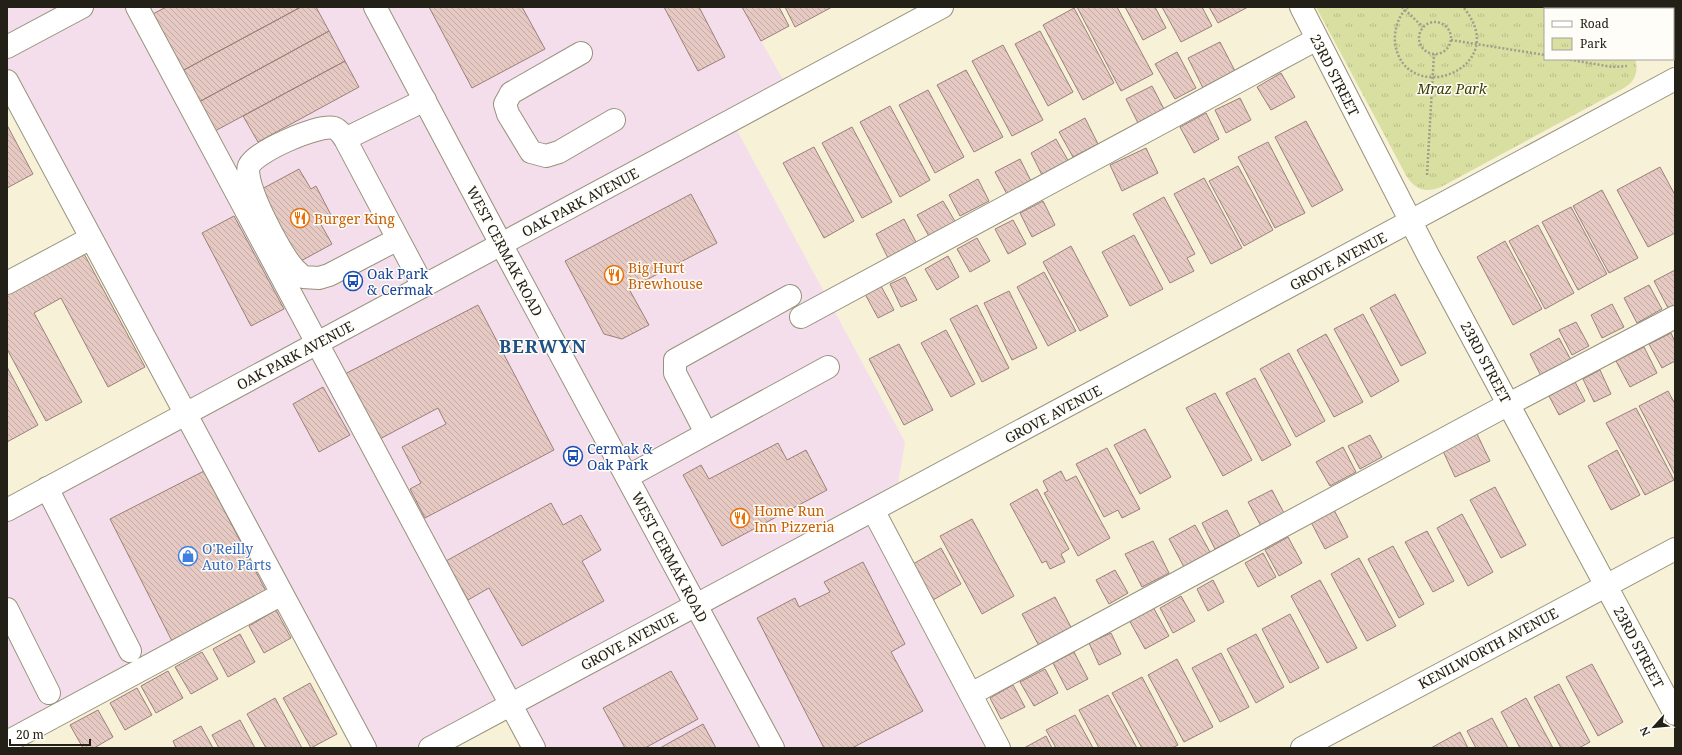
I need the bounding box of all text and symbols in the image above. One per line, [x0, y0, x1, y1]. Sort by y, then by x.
legend [1544, 8, 1674, 60]
text: Road [1580, 15, 1610, 32]
street label: 23RD STREET [1306, 31, 1364, 120]
text: Park [1580, 35, 1608, 52]
park label: Mraz Park [1416, 79, 1488, 98]
street label: OAK PARK AVENUE [518, 163, 642, 241]
street label: WEST CERMAK ROAD [463, 183, 547, 319]
restaurant icon: Burger King [289, 207, 311, 229]
place label: Burger King [314, 209, 395, 228]
street label: GROVE AVENUE [1286, 227, 1390, 295]
place label: Big Hurt Brewhouse [628, 258, 703, 293]
place label: Oak Park & Cermak [367, 264, 434, 299]
restaurant icon: Big Hurt Brewhouse [603, 264, 625, 286]
bus stop icon: Oak Park & Cermak [342, 270, 364, 292]
street label: OAK PARK AVENUE [233, 316, 357, 394]
street label: 23RD STREET [1457, 318, 1516, 406]
district label: BERWYN [499, 334, 587, 358]
street label: GROVE AVENUE [1001, 380, 1105, 448]
place label: Cermak & Oak Park [587, 439, 654, 474]
bus stop icon: Cermak & Oak Park [562, 445, 584, 467]
street label: WEST CERMAK ROAD [628, 489, 712, 625]
place label: Home Run Inn Pizzeria [754, 501, 835, 536]
restaurant icon: Home Run Inn Pizzeria [729, 507, 751, 529]
place label: O'Reilly Auto Parts [202, 539, 271, 574]
shop icon: O'Reilly Auto Parts [177, 545, 199, 567]
street label: KENILWORTH AVENUE [1415, 603, 1561, 693]
street label: 23RD STREET [1610, 603, 1669, 691]
street label: GROVE AVENUE [577, 607, 681, 675]
north arrow [1634, 707, 1674, 747]
scale bar [10, 721, 90, 747]
text: N [1636, 724, 1653, 739]
text: 20 m [16, 726, 44, 743]

